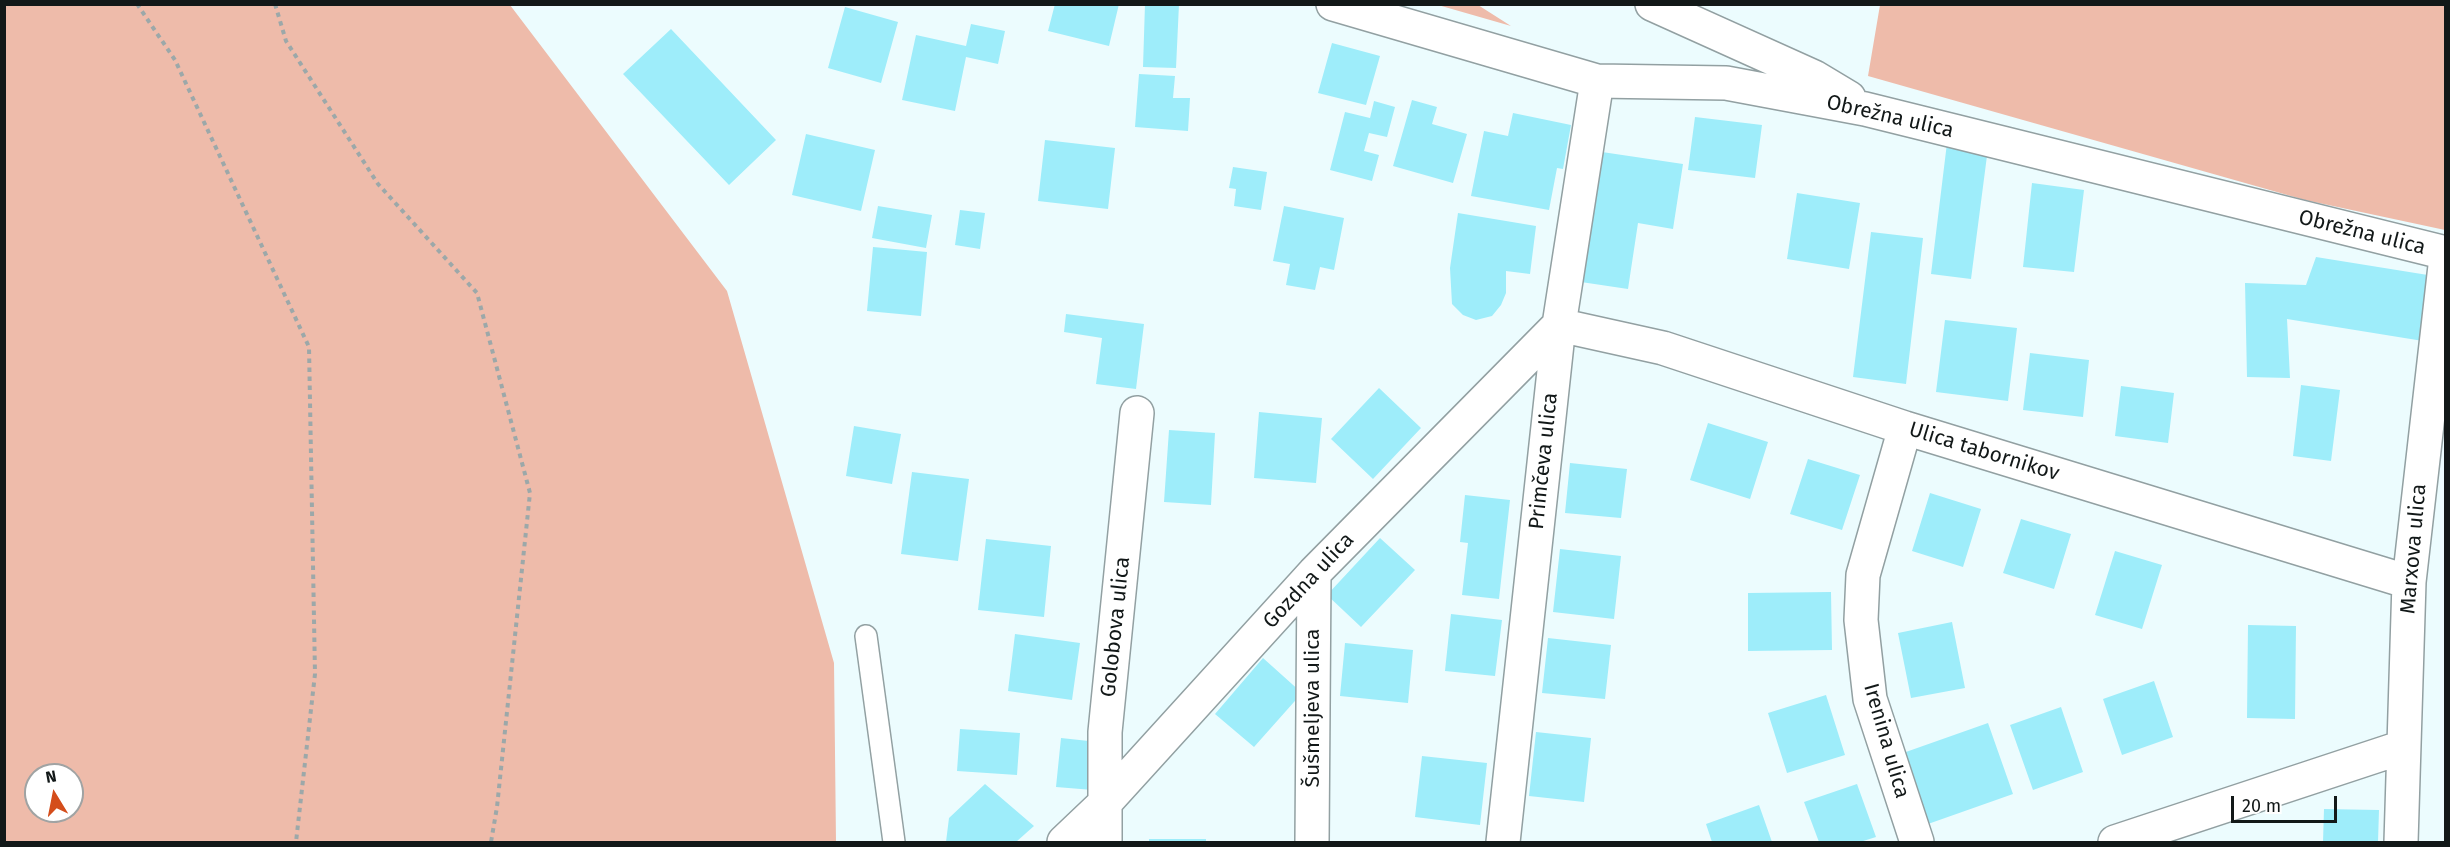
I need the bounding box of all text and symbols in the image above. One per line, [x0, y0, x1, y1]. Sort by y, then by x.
street label: Obrežna ulica [1824, 90, 1956, 144]
street label: Obrežna ulica [2296, 205, 2428, 261]
street label: Primčeva ulica [1524, 391, 1564, 531]
street label: Ulica tabornikov [1906, 417, 2062, 487]
street label: Marxova ulica [2396, 483, 2432, 615]
street label: Gozdna ulica [1258, 528, 1360, 634]
street label: Golobova ulica [1096, 556, 1136, 698]
street label: Šušmeljeva ulica [1300, 629, 1326, 787]
street label: Irenina ulica [1858, 681, 1914, 801]
north arrow [24, 763, 84, 823]
text: N [44, 766, 58, 787]
scale bar [2234, 784, 2340, 822]
text: 20 m [2242, 795, 2281, 817]

